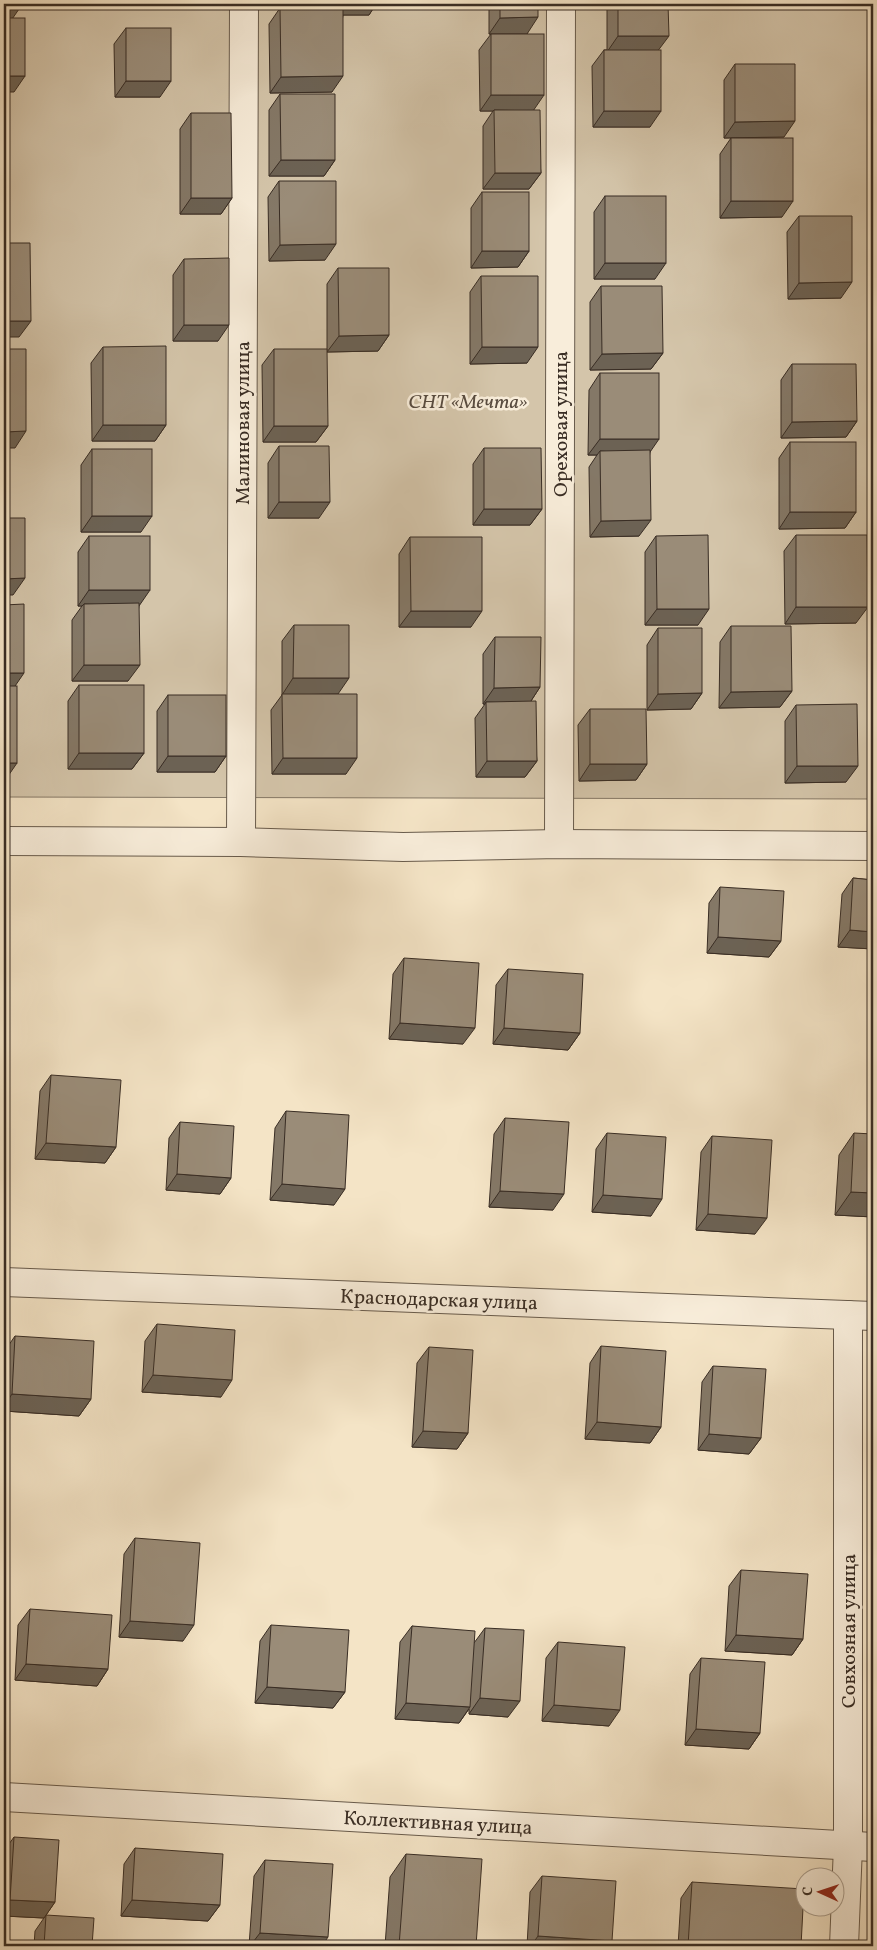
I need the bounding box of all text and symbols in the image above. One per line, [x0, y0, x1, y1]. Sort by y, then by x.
street label: Малиновая улица [230, 341, 258, 505]
street label: Ореховая улица [548, 351, 576, 497]
park label: СНТ «Мечта» [408, 389, 528, 417]
street label: Краснодарская улица [340, 1284, 538, 1318]
street label: Совхозная улица [836, 1554, 864, 1708]
street label: Коллективная улица [343, 1805, 533, 1843]
north arrow [794, 1868, 844, 1918]
text: С [799, 1886, 818, 1896]

